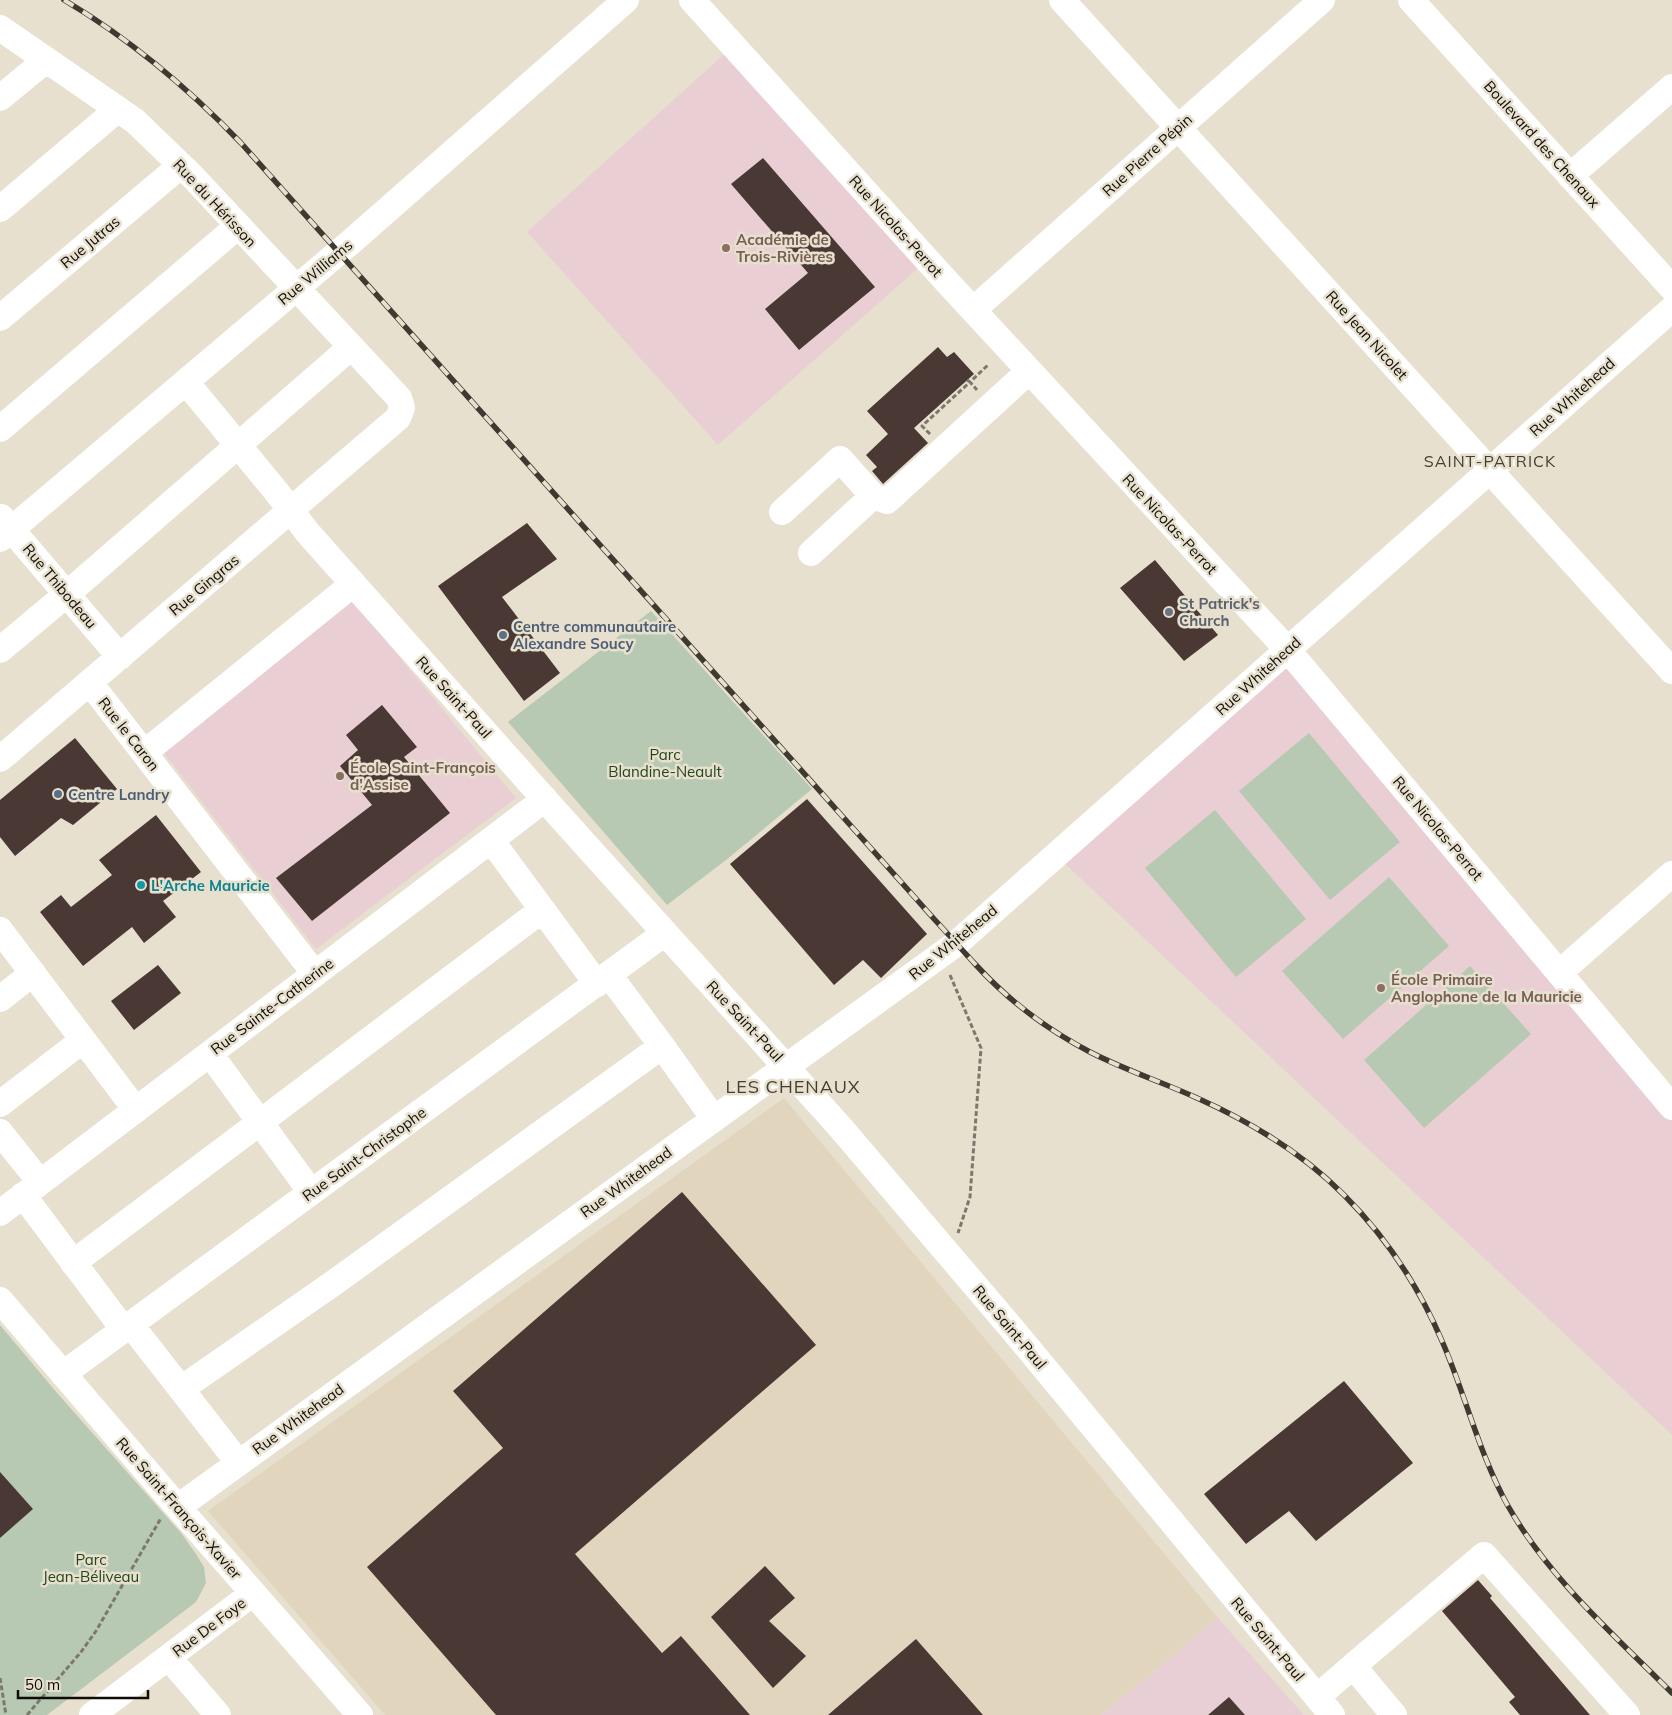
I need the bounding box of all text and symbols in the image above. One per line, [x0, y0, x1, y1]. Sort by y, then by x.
street label: Boulevard des Chenaux [1480, 77, 1604, 211]
street label: Rue Pierre Pépin [1098, 110, 1196, 200]
street label: Rue du Hérisson [169, 155, 261, 251]
street label: Rue Nicolas-Perrot [845, 171, 947, 281]
street label: Rue Jutras [56, 212, 124, 272]
place label: Académie de Trois-Rivières [736, 230, 833, 266]
street label: Rue Williams [274, 235, 356, 309]
marker: Académie de Trois-Rivières [720, 242, 732, 254]
street label: Rue Jean Nicolet [1322, 286, 1412, 384]
street label: Rue Whitehead [1525, 354, 1619, 440]
district label: SAINT-PATRICK [1424, 451, 1556, 471]
street label: Rue Nicolas-Perrot [1119, 470, 1221, 578]
street label: Rue Thibodeau [19, 540, 101, 632]
street label: Rue Gingras [165, 550, 243, 620]
place label: St Patrick's Church [1179, 594, 1260, 630]
marker: St Patrick's Church [1163, 606, 1175, 618]
place label: Centre communautaire Alexandre Soucy [513, 617, 676, 653]
marker: Centre communautaire Alexandre Soucy [497, 629, 509, 641]
street label: Rue Whitehead [1211, 633, 1305, 719]
street label: Rue Saint-Paul [412, 652, 496, 742]
street label: Rue le Caron [94, 693, 164, 775]
park label: Parc Blandine-Neault [608, 745, 722, 781]
place label: École Saint-François d'Assise [350, 758, 496, 794]
marker: École Saint-François d'Assise [334, 770, 346, 782]
street label: Rue Nicolas-Perrot [1389, 772, 1487, 884]
place label: Centre Landry [68, 785, 170, 804]
marker: Centre Landry [52, 788, 64, 800]
place label: L'Arche Mauricie [151, 876, 270, 895]
marker: L'Arche Mauricie [135, 879, 147, 891]
street label: Rue Whitehead [905, 900, 1001, 984]
street label: Rue Sainte-Catherine [207, 954, 337, 1058]
place label: École Primaire Anglophone de la Mauricie [1391, 970, 1582, 1006]
street label: Rue Saint-Paul [703, 977, 787, 1065]
marker: École Primaire Anglophone de la Mauricie [1375, 982, 1387, 994]
district label: LES CHENAUX [725, 1075, 861, 1098]
street label: Rue Saint-Christophe [298, 1103, 430, 1205]
street label: Rue Whitehead [577, 1142, 675, 1222]
street label: Rue Saint-Paul [969, 1281, 1051, 1373]
street label: Rue Whitehead [249, 1379, 347, 1459]
street label: Rue Saint-François-Xavier [112, 1433, 246, 1583]
park label: Parc Jean-Béliveau [43, 1550, 139, 1586]
street label: Rue De Foye [169, 1593, 249, 1661]
street label: Rue Saint-Paul [1227, 1593, 1309, 1685]
scale bar [18, 1668, 148, 1700]
text: 50 m [25, 1675, 60, 1694]

